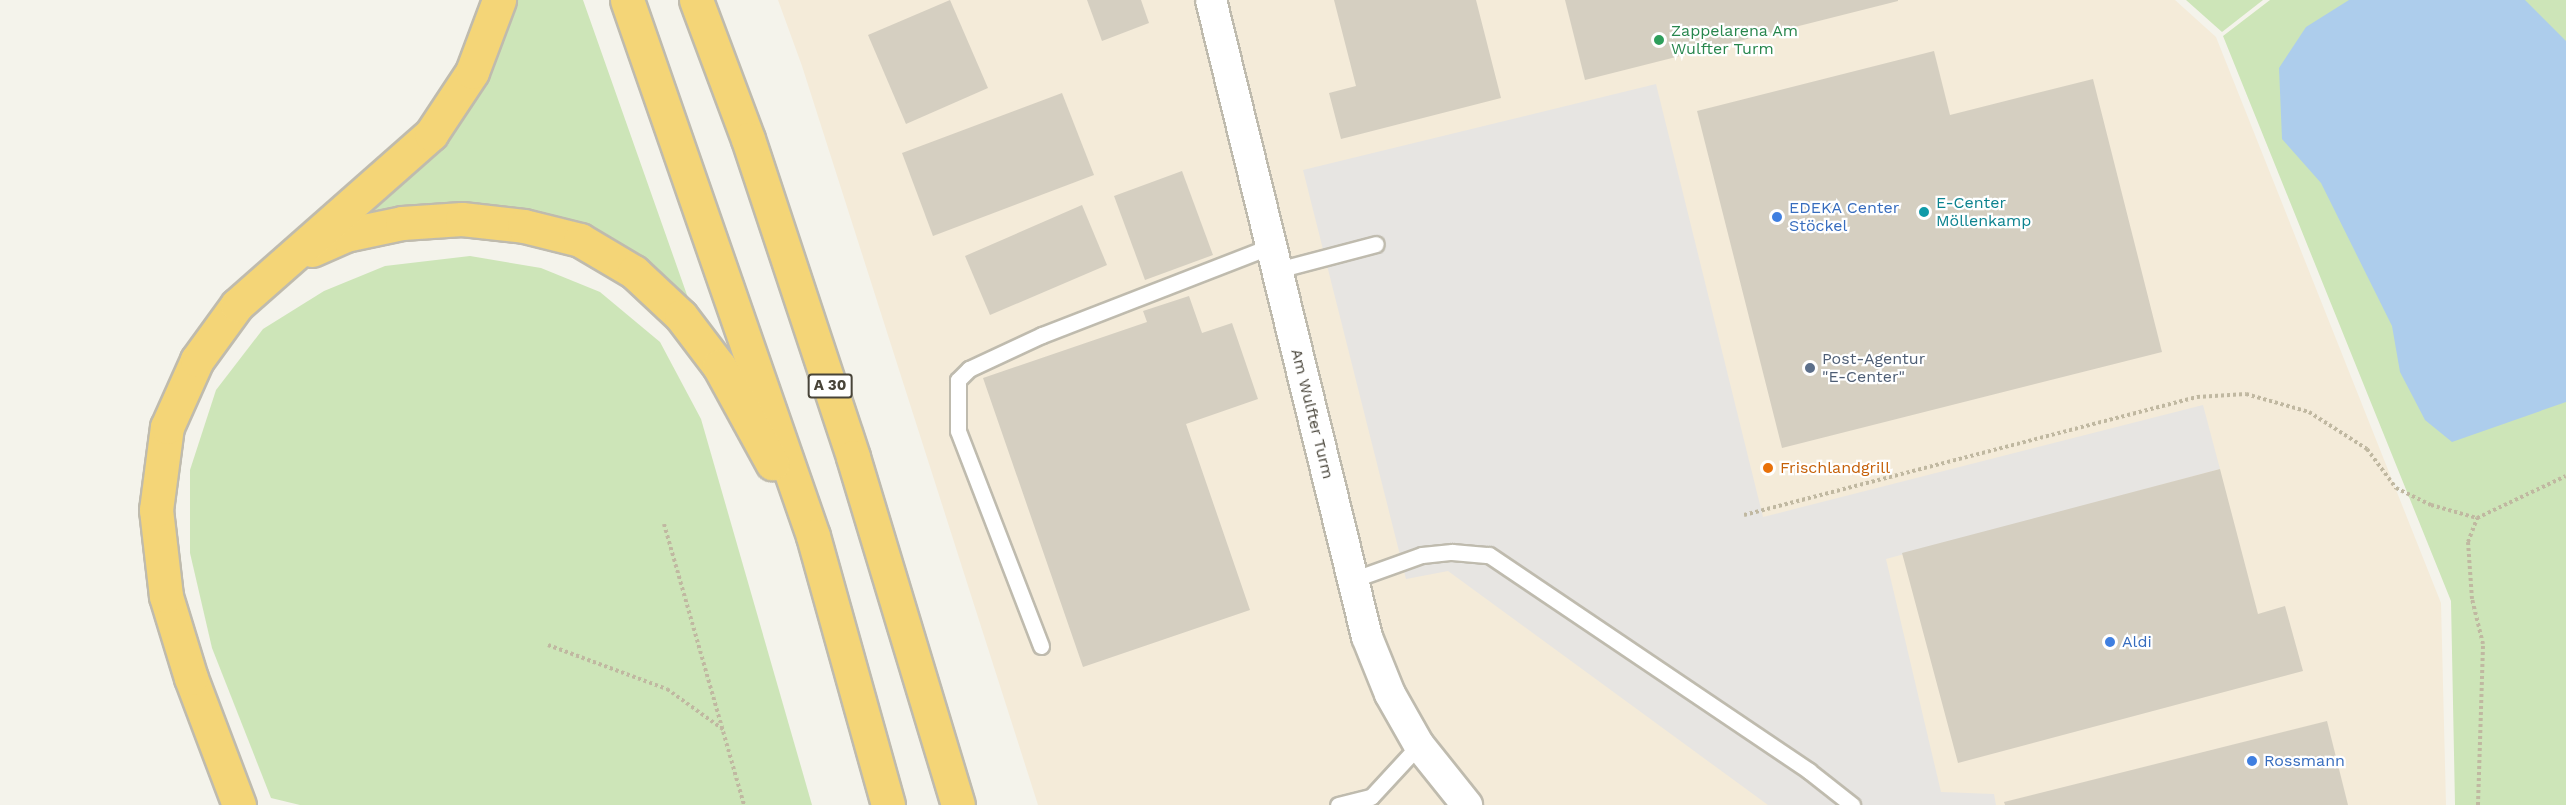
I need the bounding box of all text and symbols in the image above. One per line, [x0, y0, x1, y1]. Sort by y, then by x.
place label: Zappelarena Am Wulfter Turm [1671, 21, 1799, 59]
marker: Zappelarena Am Wulfter Turm [1652, 33, 1666, 47]
place label: E-Center Möllenkamp [1936, 193, 2031, 231]
place label: EDEKA Center Stöckel [1789, 198, 1900, 236]
marker: E-Center Möllenkamp [1917, 205, 1931, 219]
marker: EDEKA Center Stöckel [1770, 210, 1784, 224]
street label: Am Wulfter Turm [1286, 346, 1338, 482]
place label: Post-Agentur "E-Center" [1822, 349, 1925, 387]
marker: Post-Agentur "E-Center" [1803, 361, 1817, 375]
road number: A 30 [808, 374, 852, 398]
place label: Frischlandgrill [1780, 458, 1890, 478]
marker: Frischlandgrill [1761, 461, 1775, 475]
place label: Aldi [2122, 632, 2152, 652]
marker: Aldi [2103, 635, 2117, 649]
place label: Rossmann [2264, 751, 2345, 771]
marker: Rossmann [2245, 754, 2259, 768]

